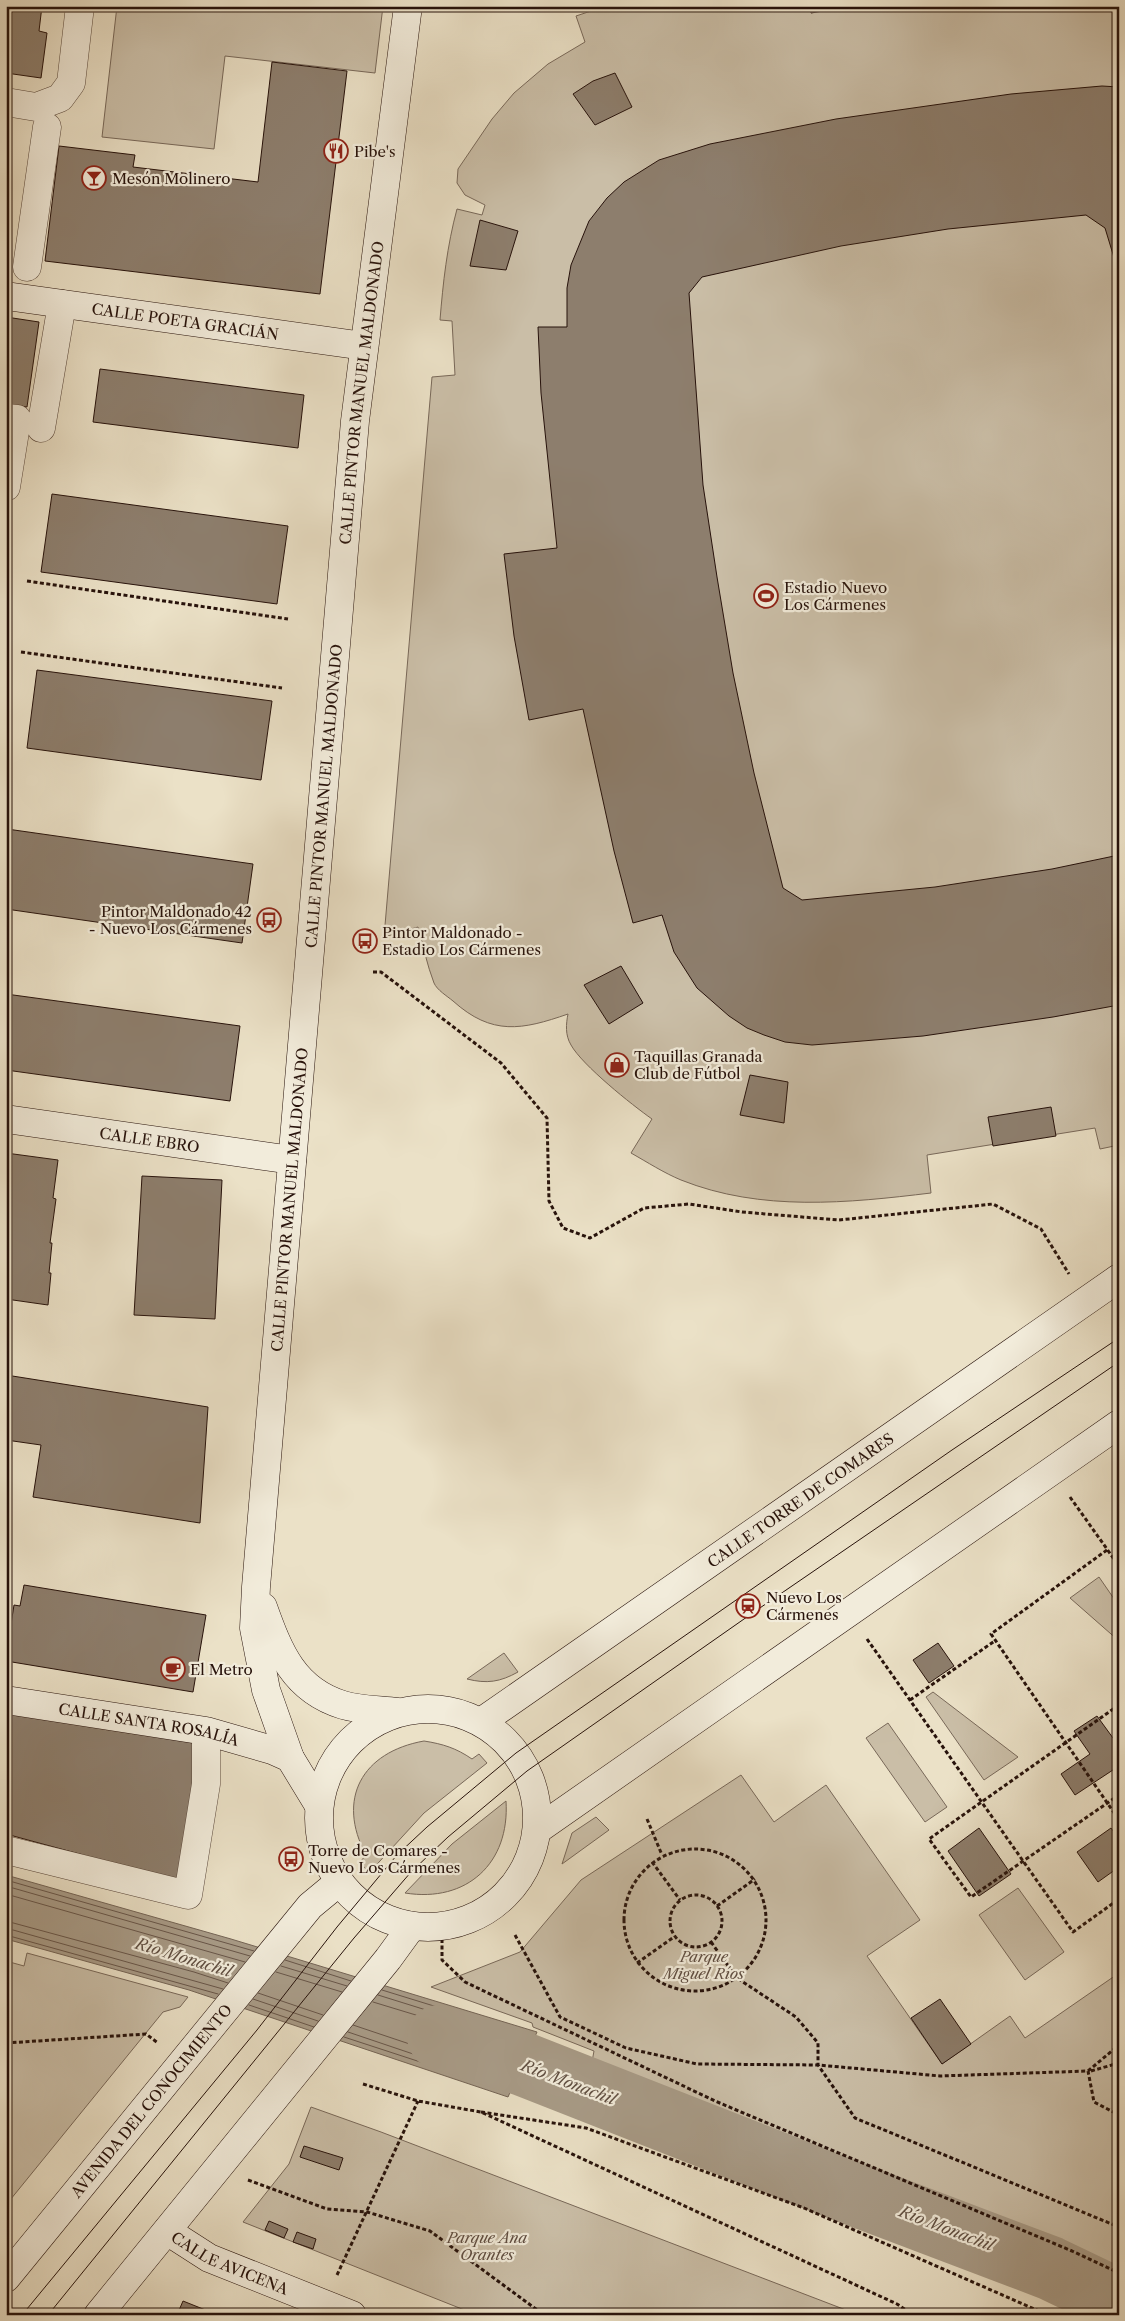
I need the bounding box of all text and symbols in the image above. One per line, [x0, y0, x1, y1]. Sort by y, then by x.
restaurant icon: Pibe's [323, 138, 349, 164]
place label: Pibe's [354, 142, 395, 161]
bar icon: Mesón Molinero [81, 165, 107, 191]
place label: Mesón Molinero [112, 169, 230, 188]
street label: CALLE PINTOR MANUEL MALDONADO [335, 240, 387, 545]
street label: CALLE POETA GRACIÁN [91, 299, 280, 343]
place label: Estadio Nuevo Los Cármenes [784, 578, 887, 614]
sports icon: Estadio Nuevo Los Cármenes [753, 583, 779, 609]
street label: CALLE PINTOR MANUEL MALDONADO [301, 643, 346, 949]
place label: Pintor Maldonado 42 - Nuevo Los Cármenes [89, 902, 252, 938]
bus stop icon: Pintor Maldonado 42 - Nuevo Los Cármenes [256, 907, 282, 933]
place label: Pintor Maldonado - Estadio Los Cármenes [382, 923, 541, 959]
bus stop icon: Pintor Maldonado - Estadio Los Cármenes [352, 928, 378, 954]
street label: CALLE PINTOR MANUEL MALDONADO [267, 1047, 311, 1352]
place label: Taquillas Granada Club de Fútbol [634, 1047, 763, 1083]
shop icon: Taquillas Granada Club de Fútbol [604, 1052, 630, 1078]
street label: CALLE EBRO [98, 1123, 201, 1156]
street label: CALLE TORRE DE COMARES [703, 1428, 897, 1571]
place label: Nuevo Los Cármenes [766, 1588, 842, 1624]
station icon: Nuevo Los Cármenes [735, 1593, 761, 1619]
cafe icon: El Metro [160, 1656, 186, 1682]
place label: El Metro [190, 1660, 253, 1679]
street label: CALLE SANTA ROSALÍA [57, 1699, 242, 1750]
place label: Torre de Comares - Nuevo Los Cármenes [308, 1841, 460, 1877]
bus stop icon: Torre de Comares - Nuevo Los Cármenes [278, 1846, 304, 1872]
water label: Río Monachil [132, 1932, 236, 1982]
park label: Parque Miguel Ríos [662, 1947, 745, 1983]
street label: AVENIDA DEL CONOCIMIENTO [66, 2000, 236, 2202]
water label: Río Monachil [517, 2054, 621, 2110]
water label: Río Monachil [895, 2200, 999, 2256]
street label: CALLE AVICENA [168, 2227, 292, 2299]
park label: Parque Ana Orantes [446, 2228, 527, 2264]

